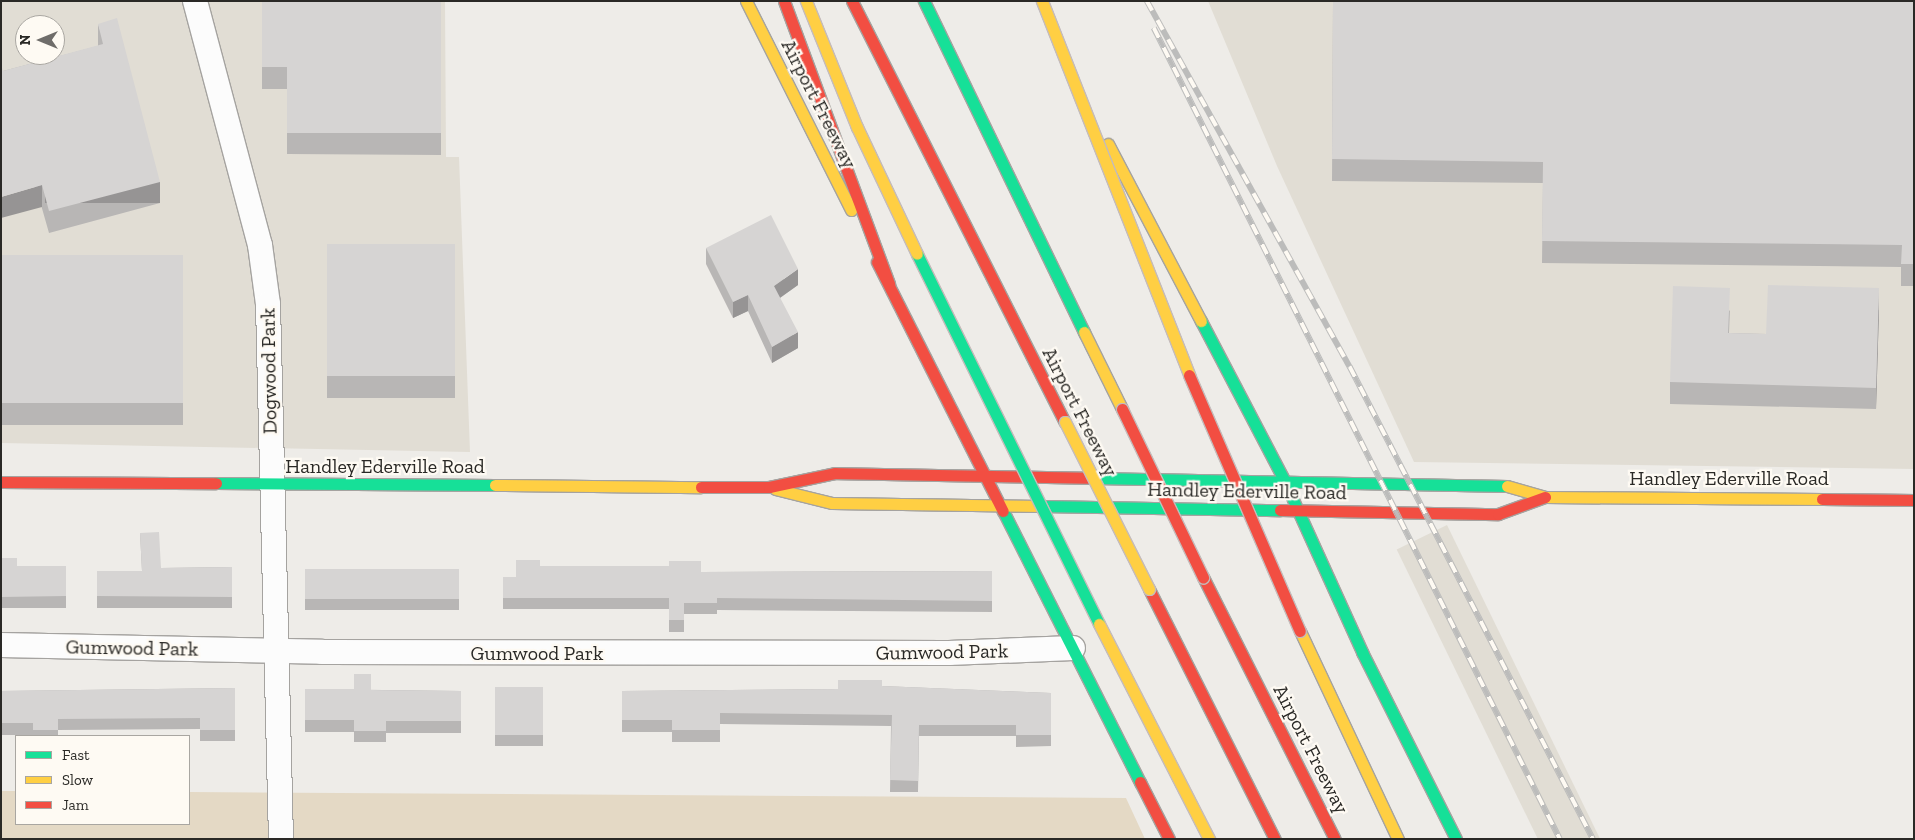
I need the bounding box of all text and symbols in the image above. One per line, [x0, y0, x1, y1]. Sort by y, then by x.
north arrow [15, 15, 65, 65]
text: N [17, 35, 34, 45]
street label: Airport Freeway [776, 35, 862, 173]
street label: Dogwood Park [256, 308, 282, 434]
street label: Airport Freeway [1037, 343, 1123, 481]
street label: Handley Ederville Road [285, 454, 485, 478]
street label: Handley Ederville Road [1629, 466, 1829, 490]
street label: Handley Ederville Road [1147, 477, 1347, 505]
street label: Gumwood Park [65, 635, 199, 661]
street label: Gumwood Park [875, 639, 1009, 665]
street label: Gumwood Park [471, 641, 603, 665]
street label: Airport Freeway [1268, 680, 1354, 818]
legend [15, 735, 190, 825]
text: Fast [62, 746, 90, 764]
text: Slow [62, 771, 93, 789]
text: Jam [62, 796, 89, 814]

